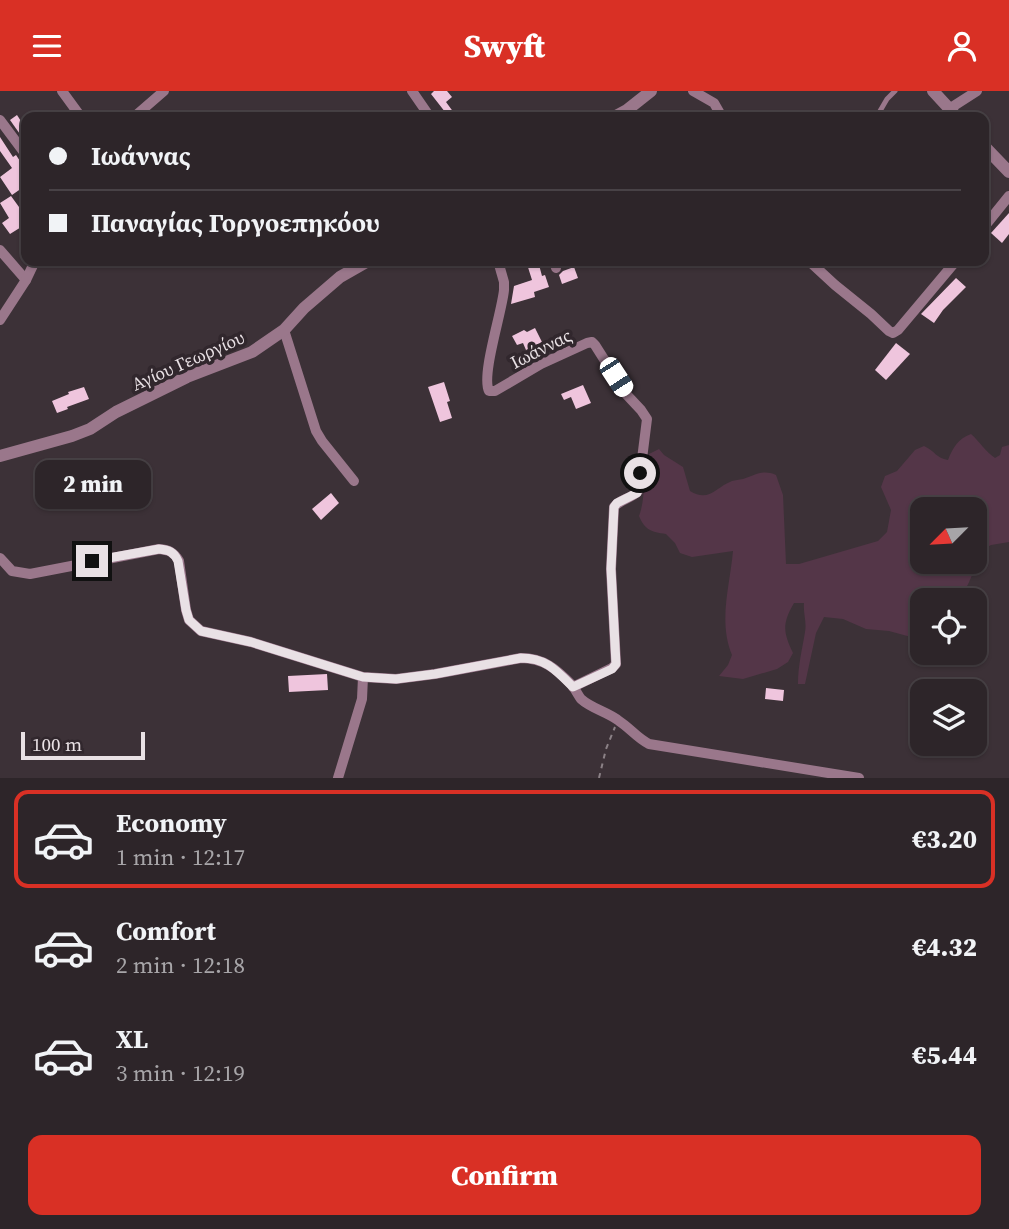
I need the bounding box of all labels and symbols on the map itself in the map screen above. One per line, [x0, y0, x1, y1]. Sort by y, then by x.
street label: Ιωάννας [506, 323, 576, 375]
street label: Αγίου Γεωργίου [127, 325, 248, 397]
car [596, 354, 637, 400]
route start [624, 457, 656, 489]
callout: 2 min [34, 459, 150, 509]
north arrow [910, 497, 987, 574]
route end [76, 545, 108, 577]
scale bar [21, 729, 145, 760]

